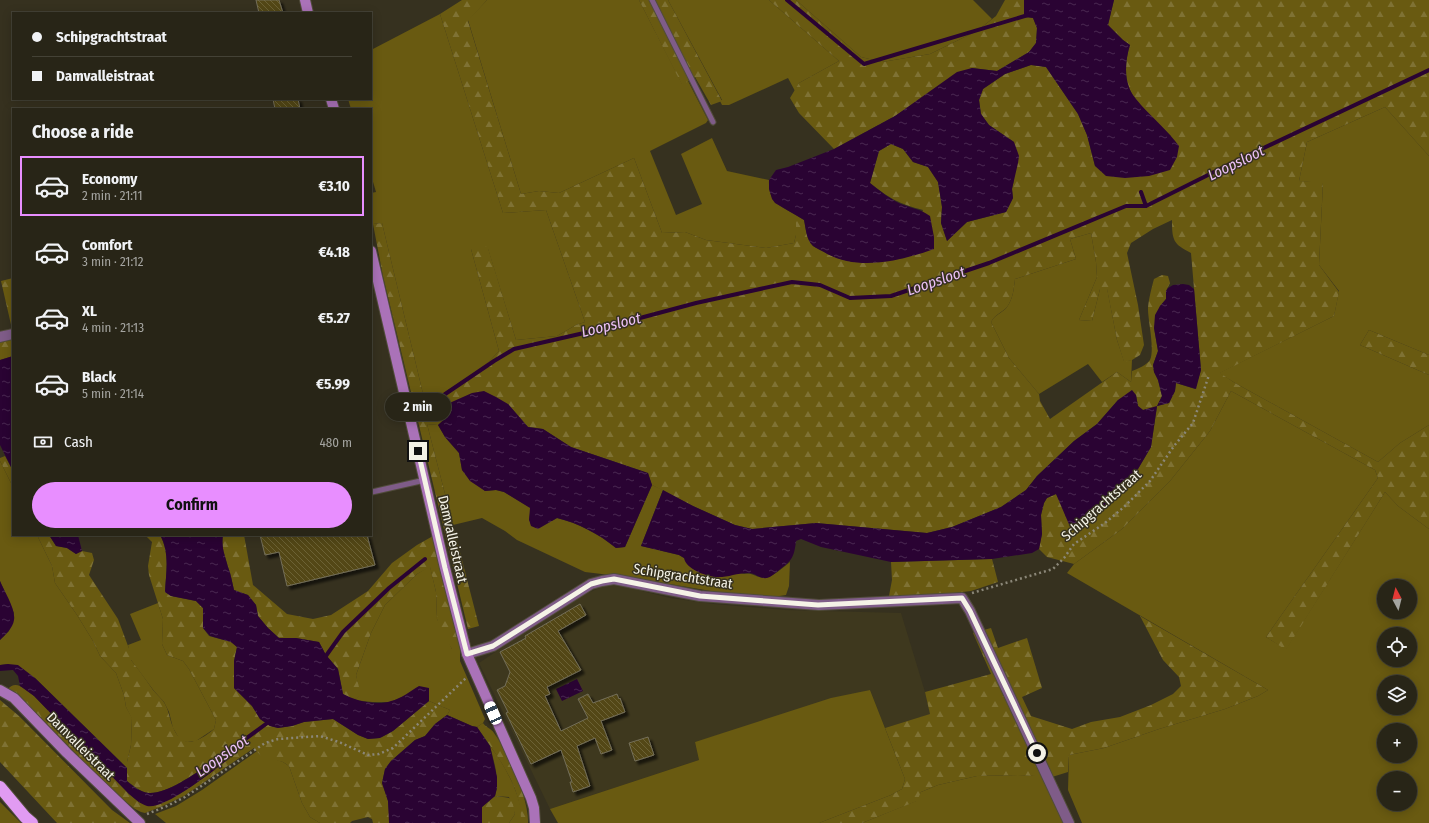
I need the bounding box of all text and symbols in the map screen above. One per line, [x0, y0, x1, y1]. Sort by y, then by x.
text: Schipgrachtstraat [56, 28, 167, 46]
text: Damvalleistraat [56, 67, 154, 85]
text: Choose a ride [32, 121, 134, 143]
water label: Loopsloot [1205, 142, 1267, 184]
icon: car [34, 168, 70, 204]
text: Economy [82, 170, 137, 188]
text: €3.10 [318, 177, 350, 195]
text: 2 min · 21:11 [82, 188, 142, 203]
icon: car [34, 234, 70, 270]
text: Comfort [82, 236, 133, 254]
text: €4.18 [319, 243, 350, 261]
text: 3 min · 21:12 [82, 254, 143, 269]
water label: Loopsloot [904, 263, 968, 299]
icon: car [34, 300, 70, 336]
text: XL [82, 302, 97, 320]
text: €5.27 [318, 309, 350, 327]
water label: Loopsloot [579, 309, 643, 341]
text: 4 min · 21:13 [82, 320, 144, 335]
icon: car [34, 366, 70, 402]
text: Black [82, 368, 116, 386]
text: €5.99 [316, 375, 350, 393]
text: 5 min · 21:14 [82, 386, 144, 401]
callout: 2 min [385, 393, 451, 421]
text: 2 min [404, 399, 432, 414]
icon: cash [32, 431, 54, 453]
text: Cash [64, 433, 93, 451]
text: 480 m [319, 435, 352, 450]
route end [409, 442, 427, 460]
street label: Schipgrachtstraat [1058, 466, 1145, 545]
button: Confirm [32, 482, 352, 528]
street label: Damvalleistraat [434, 494, 471, 585]
street label: Schipgrachtstraat [632, 560, 734, 593]
north arrow [1377, 579, 1417, 619]
map controls [1377, 579, 1417, 811]
button: locate [1377, 627, 1417, 667]
button: layers [1377, 675, 1417, 715]
car [483, 700, 503, 726]
street label: Damvalleistraat [43, 709, 119, 784]
button: + [1377, 723, 1417, 763]
water label: Loopsloot [192, 731, 252, 781]
route start [1028, 744, 1046, 762]
button: − [1377, 771, 1417, 811]

